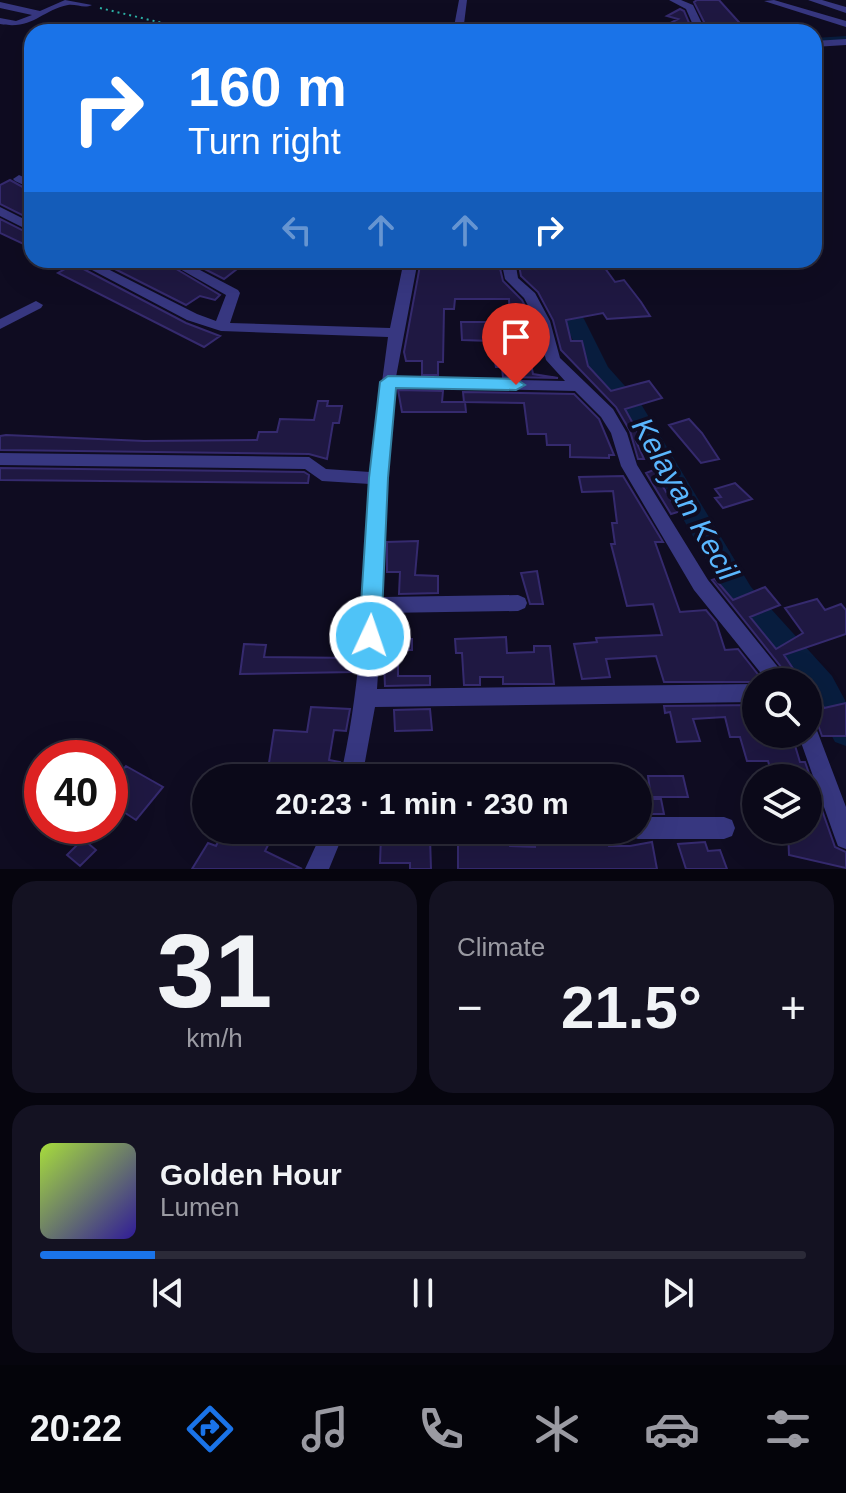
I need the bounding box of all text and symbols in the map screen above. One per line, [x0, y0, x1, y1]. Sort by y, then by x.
text: 160 m [188, 55, 347, 118]
icon: right [56, 56, 160, 160]
text: Turn right [188, 121, 341, 162]
icon: left [275, 208, 319, 252]
icon: ahead [359, 208, 403, 252]
icon: ahead [443, 208, 487, 252]
icon: right [527, 208, 571, 252]
pin [482, 303, 550, 385]
icon: arrive [494, 315, 538, 359]
water label: Kelayan Kecil [626, 412, 746, 587]
position arrow [328, 594, 412, 678]
map controls [742, 668, 822, 844]
button: search [742, 668, 822, 748]
speed limit sign: 40 [24, 740, 128, 844]
button: layers [742, 764, 822, 844]
text: 20:23 · 1 min · 230 m [275, 787, 569, 820]
text: 31 [157, 913, 272, 1029]
text: Climate [457, 932, 545, 962]
text: 21.5° [561, 974, 702, 1041]
text: − [457, 983, 483, 1032]
text: + [780, 983, 806, 1032]
text: km/h [186, 1023, 243, 1053]
text: Golden Hour [160, 1158, 342, 1191]
text: Lumen [160, 1192, 240, 1222]
icon: previous [146, 1271, 190, 1315]
icon: pause [401, 1271, 445, 1315]
icon: next [656, 1271, 700, 1315]
icon: directions [182, 1401, 238, 1457]
icon: music [297, 1401, 353, 1457]
icon: phone [413, 1401, 469, 1457]
icon: climate [529, 1401, 585, 1457]
icon: car [644, 1401, 700, 1457]
icon: filters [760, 1401, 816, 1457]
text: 20:22 [30, 1408, 122, 1449]

